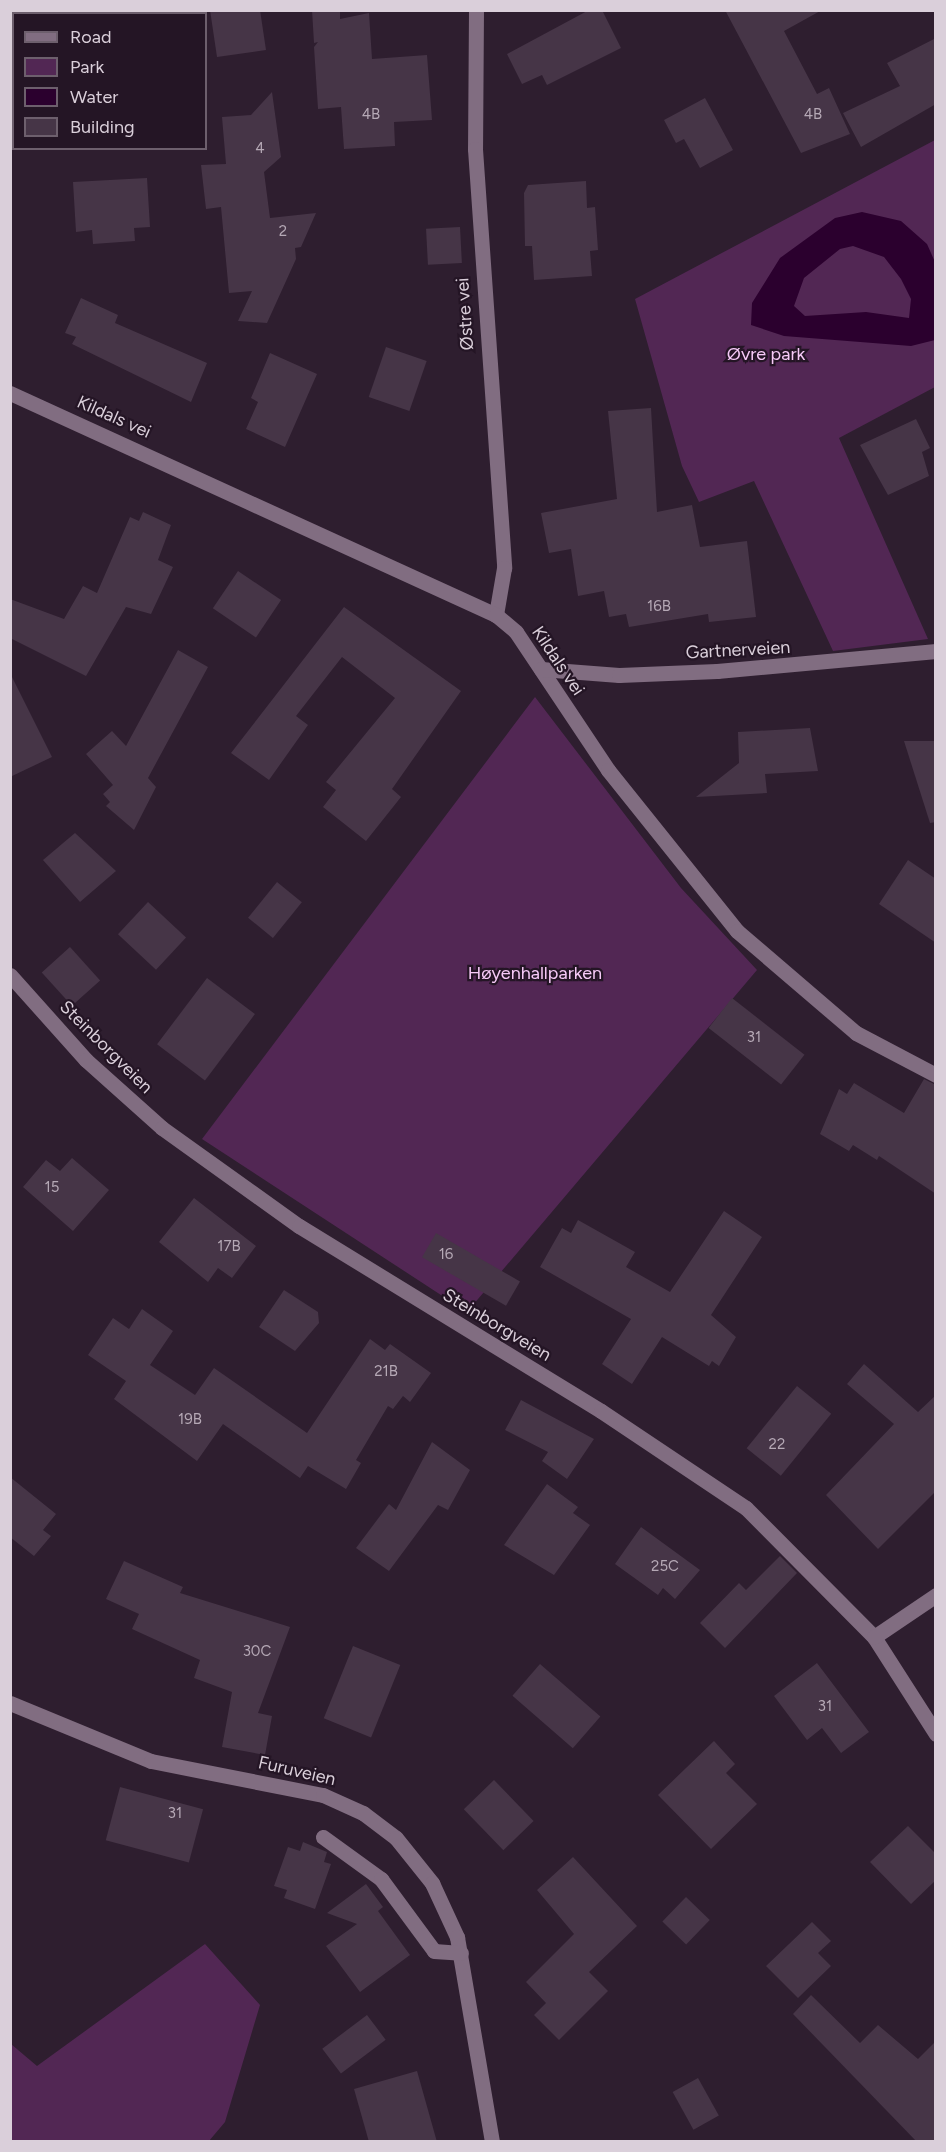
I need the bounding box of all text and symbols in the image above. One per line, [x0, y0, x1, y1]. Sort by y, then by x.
legend [12, 12, 207, 150]
text: Road [70, 26, 111, 48]
text: Park [70, 56, 104, 78]
text: Water [70, 86, 118, 108]
house number: 4B [362, 106, 380, 124]
house number: 4B [804, 106, 822, 124]
text: Building [70, 116, 135, 138]
house number: 4 [255, 140, 265, 158]
house number: 2 [279, 223, 287, 241]
street label: Østre vei [452, 277, 478, 351]
park label: Øvre park [727, 343, 805, 365]
street label: Kildals vei [74, 391, 154, 443]
house number: 16B [647, 598, 671, 616]
street label: Kildals vei [527, 622, 589, 700]
street label: Gartnerveien [685, 636, 791, 664]
park label: Høyenhallparken [468, 962, 602, 984]
street label: Steinborgveien [55, 996, 157, 1098]
house number: 31 [747, 1029, 761, 1047]
house number: 15 [45, 1179, 59, 1197]
house number: 17B [217, 1238, 241, 1256]
house number: 16 [439, 1246, 453, 1264]
street label: Steinborgveien [439, 1284, 555, 1366]
house number: 21B [374, 1363, 398, 1381]
house number: 19B [178, 1411, 202, 1429]
house number: 22 [769, 1436, 785, 1454]
house number: 25C [651, 1558, 679, 1576]
house number: 30C [243, 1643, 271, 1661]
house number: 31 [818, 1698, 832, 1716]
street label: Furuveien [256, 1752, 338, 1790]
house number: 31 [168, 1805, 182, 1823]

